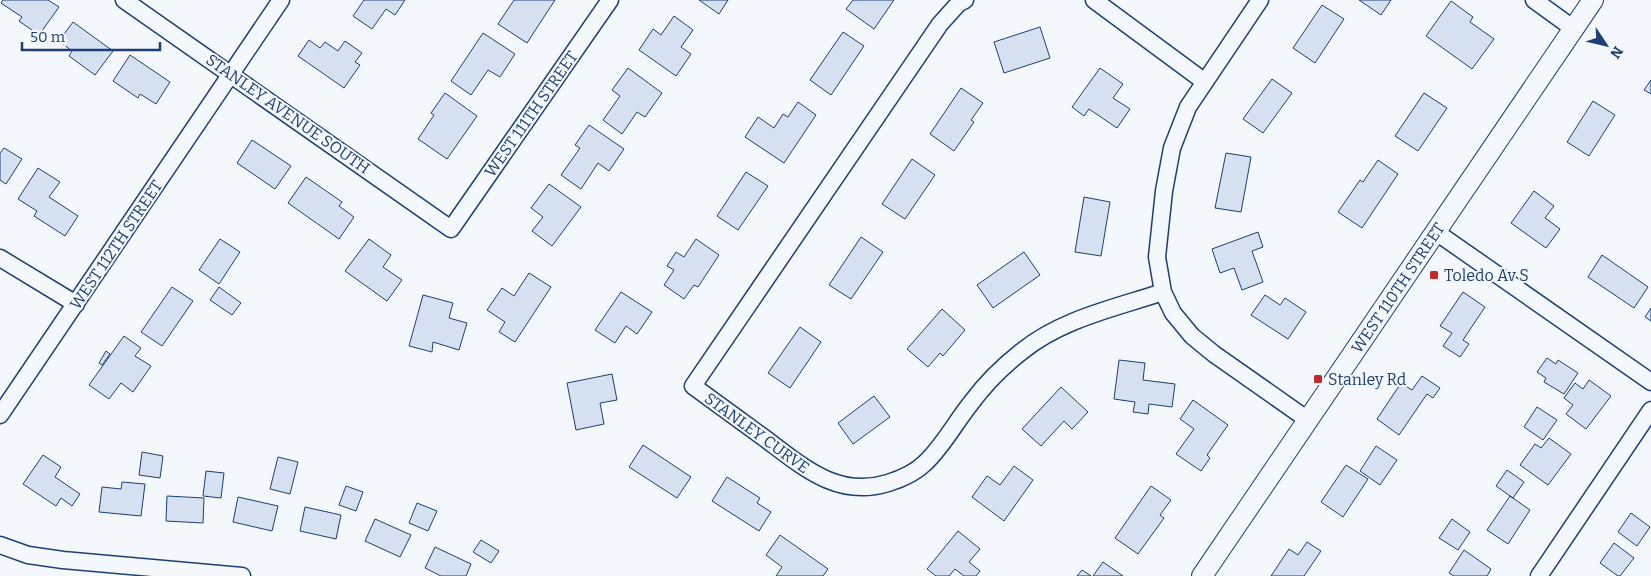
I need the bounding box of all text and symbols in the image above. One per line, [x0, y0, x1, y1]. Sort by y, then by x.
scale bar [22, 20, 160, 52]
north arrow [1581, 20, 1631, 70]
text: 50 m [30, 28, 66, 46]
text: N [1606, 43, 1626, 62]
street label: WEST 111TH STREET [480, 47, 582, 181]
street label: STANLEY AVENUE SOUTH [202, 50, 374, 178]
street label: WEST 112TH STREET [66, 177, 166, 313]
street label: WEST 110TH STREET [1347, 219, 1449, 357]
place label: Toledo Av S [1444, 266, 1529, 285]
marker: Toledo Av S [1428, 269, 1440, 281]
place label: Stanley Rd [1328, 370, 1407, 389]
marker: Stanley Rd [1312, 373, 1324, 385]
street label: STANLEY CURVE [701, 389, 813, 477]

